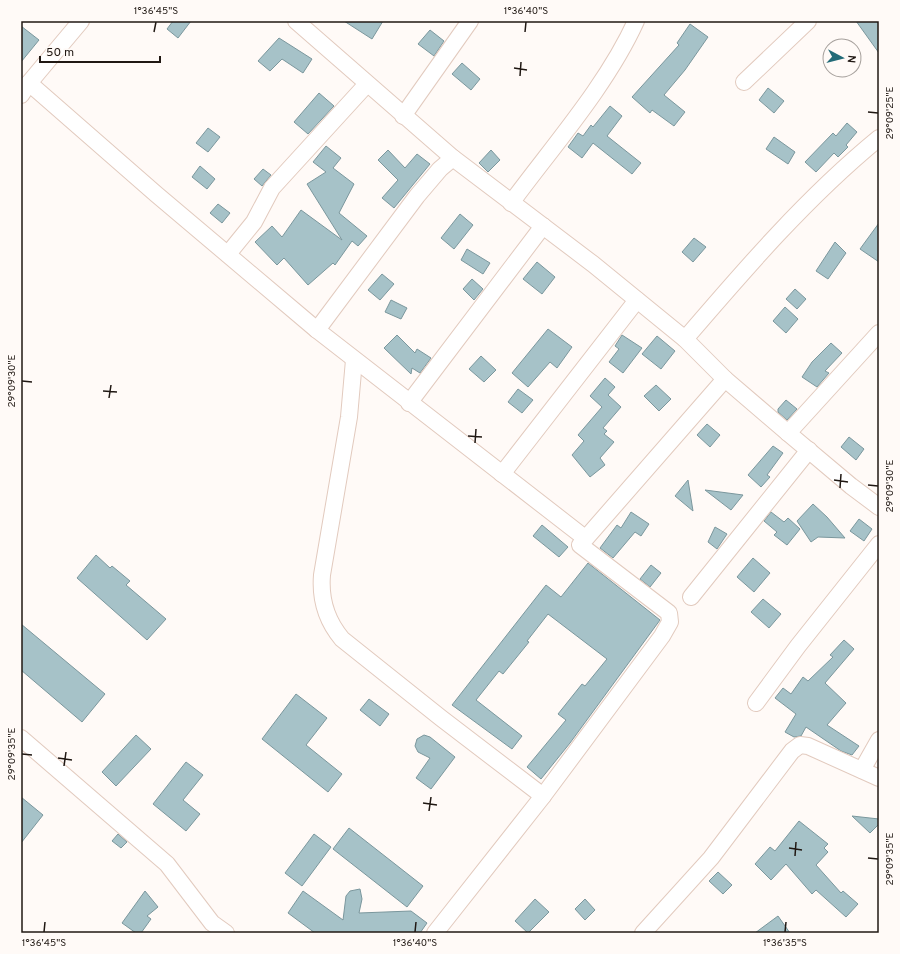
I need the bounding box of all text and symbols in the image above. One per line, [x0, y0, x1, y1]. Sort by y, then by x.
text: 1°36'45"S [134, 5, 178, 18]
text: 1°36'40"S [504, 5, 548, 18]
scale bar [40, 38, 160, 64]
north arrow [822, 38, 862, 78]
text: 50 m [46, 45, 74, 61]
text: N [844, 54, 858, 64]
text: 29°09'25"E [884, 86, 897, 140]
text: 29°09'30"E [6, 354, 19, 408]
text: 29°09'30"E [884, 459, 897, 513]
text: 29°09'35"E [6, 728, 19, 780]
text: 29°09'35"E [884, 833, 897, 885]
text: 1°36'45"S [22, 937, 66, 950]
text: 1°36'40"S [393, 937, 437, 950]
text: 1°36'35"S [763, 937, 807, 950]

